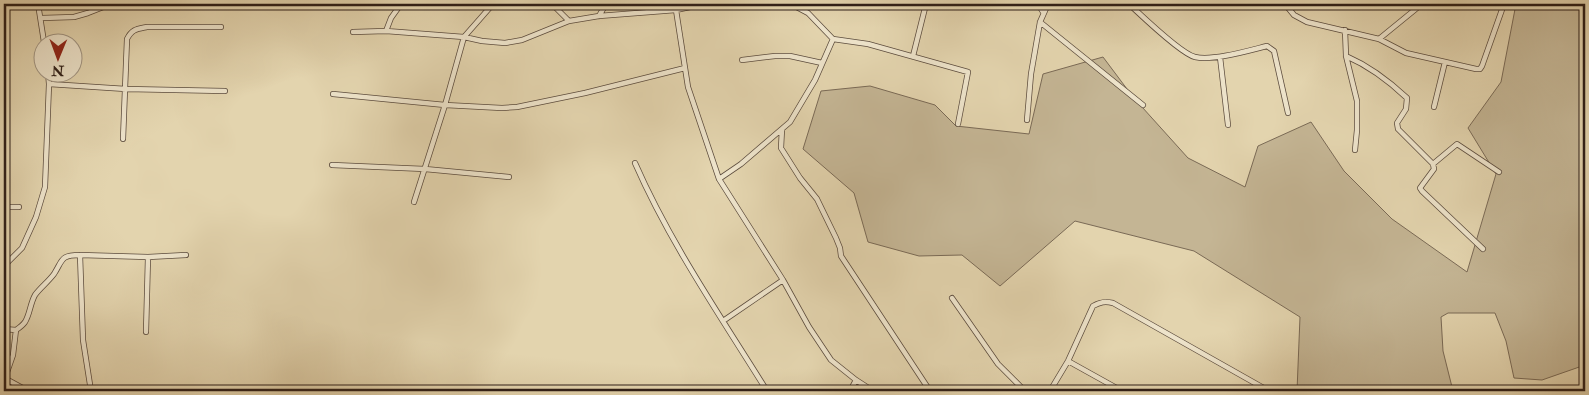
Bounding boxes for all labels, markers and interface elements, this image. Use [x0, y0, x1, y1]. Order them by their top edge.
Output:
north arrow [32, 32, 82, 82]
text: N [51, 62, 65, 79]

